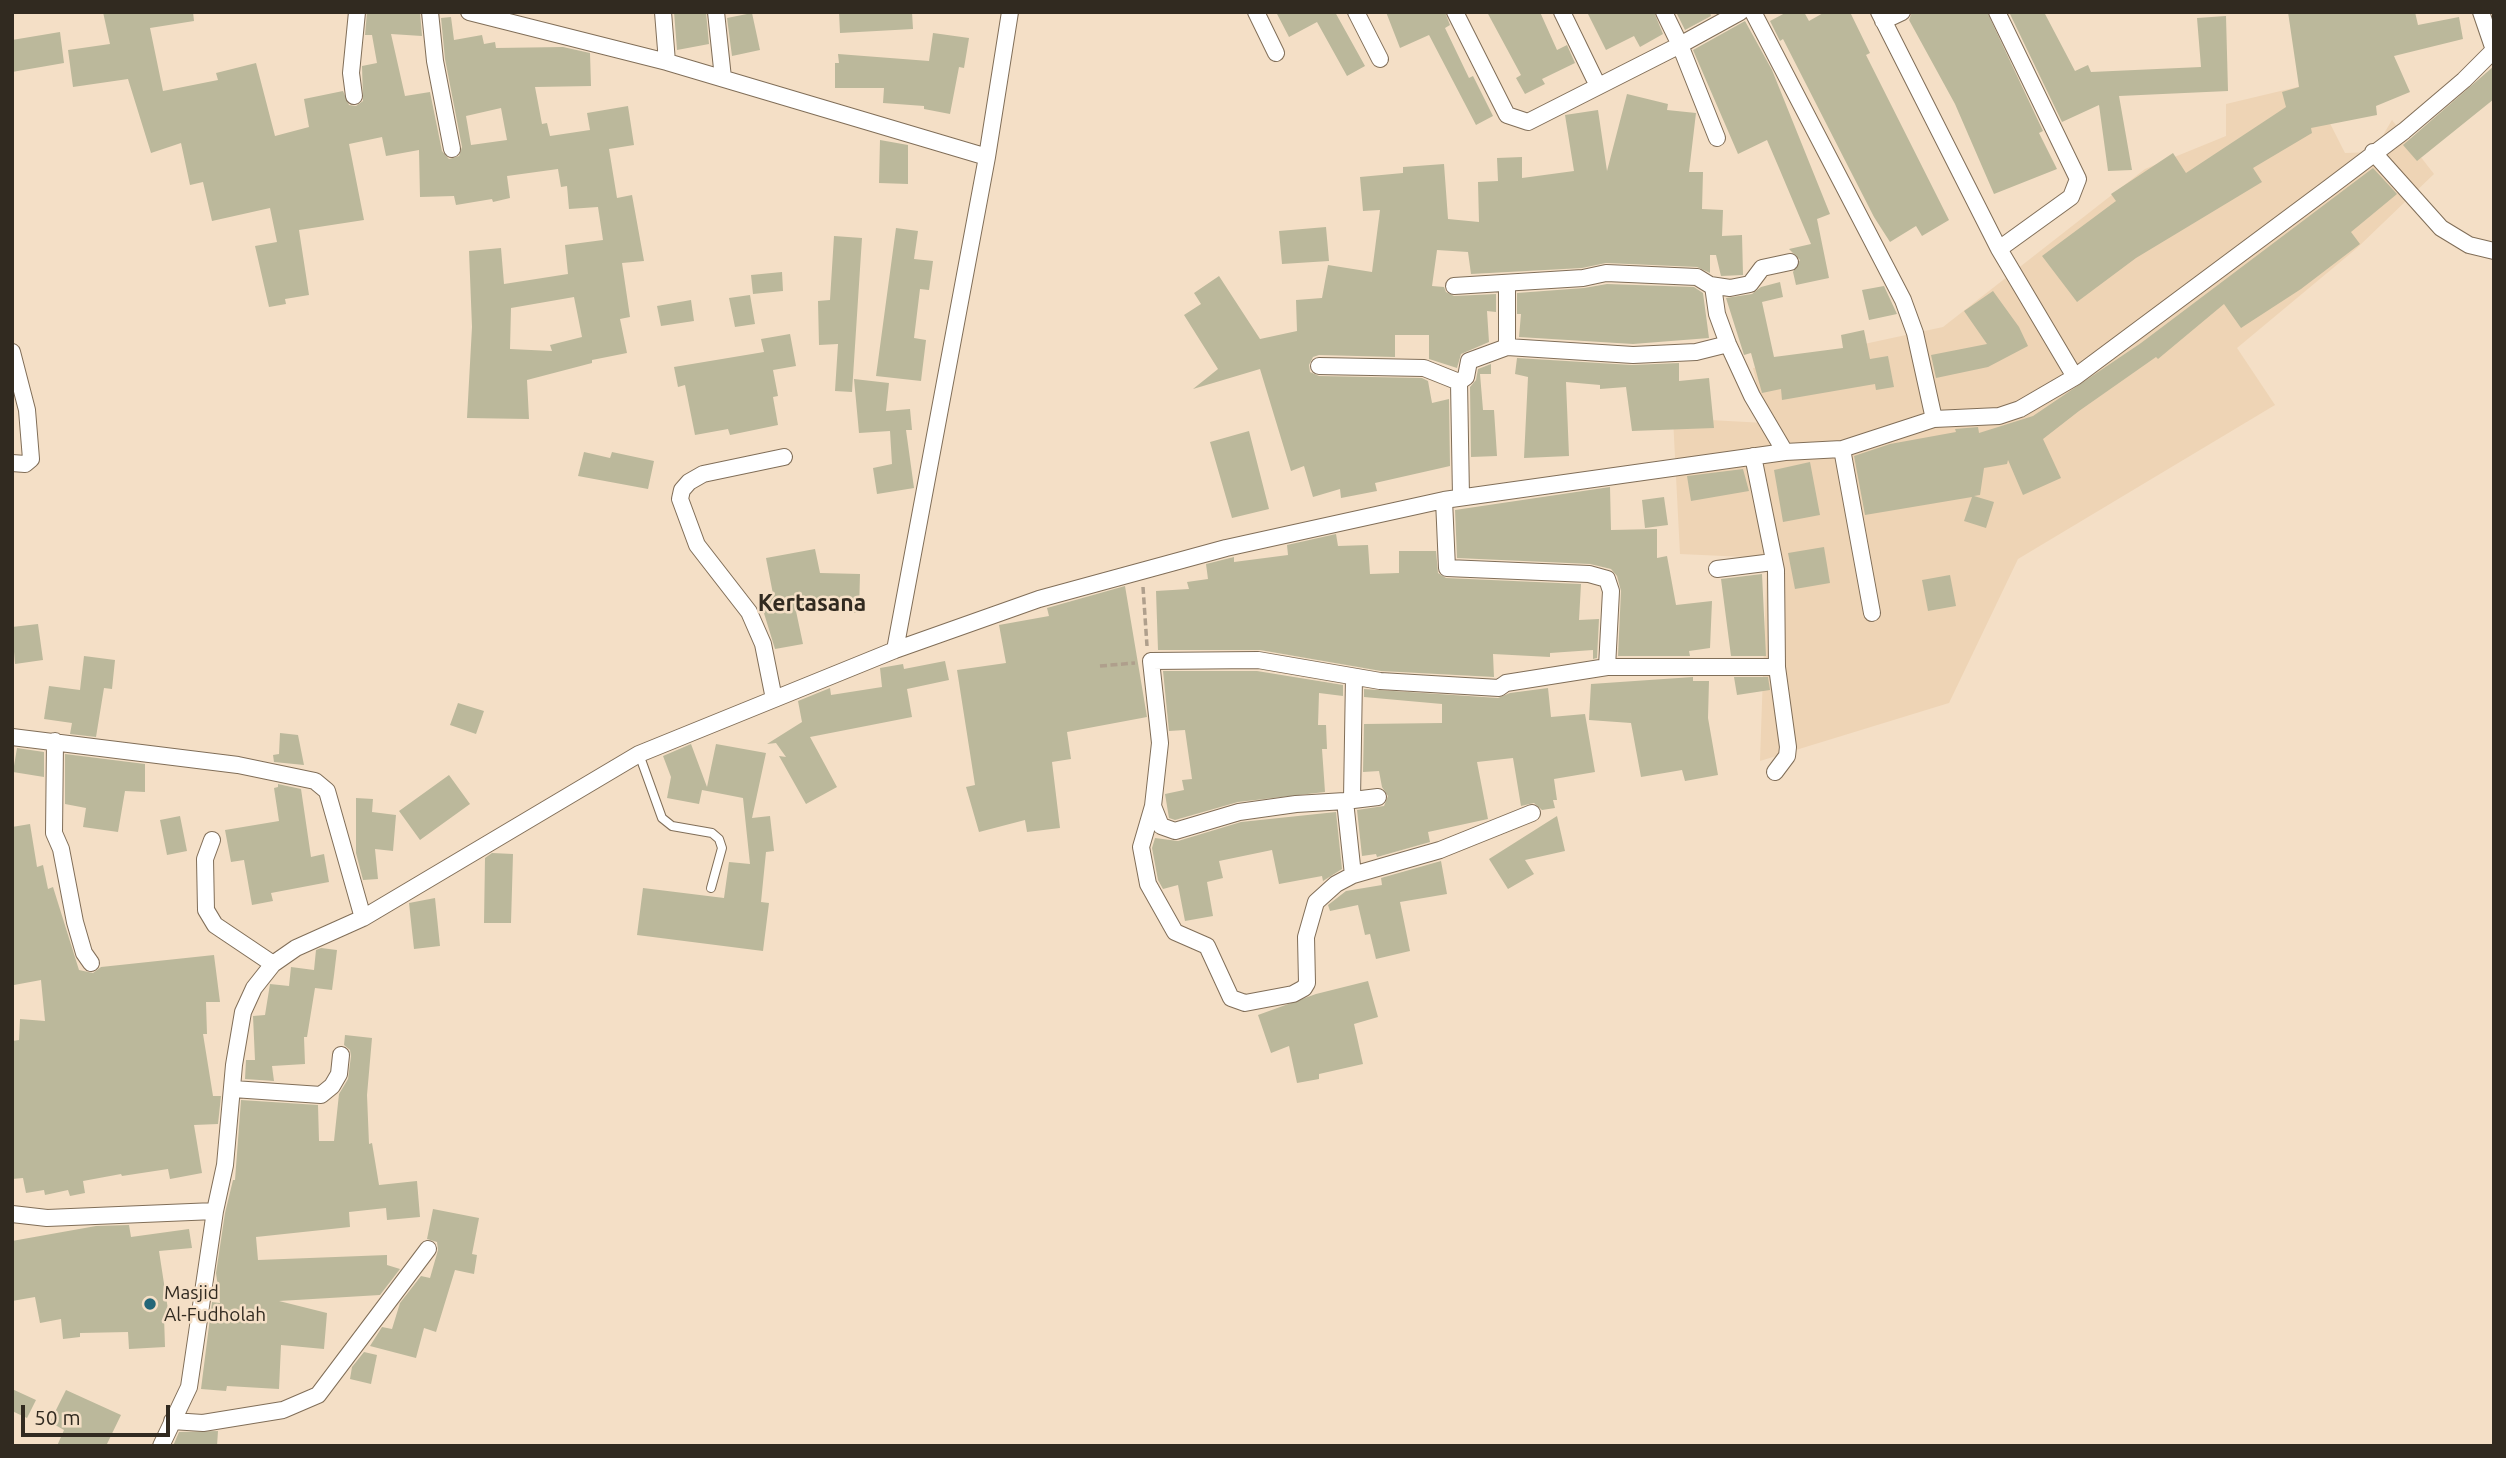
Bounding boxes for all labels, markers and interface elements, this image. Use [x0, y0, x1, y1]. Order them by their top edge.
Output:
district label: Kertasana [758, 589, 866, 617]
place label: Masjid Al-Fudholah [164, 1282, 266, 1326]
marker: Masjid Al-Fudholah [142, 1296, 158, 1312]
scale bar [24, 1392, 173, 1436]
text: 50 m [34, 1405, 81, 1429]

